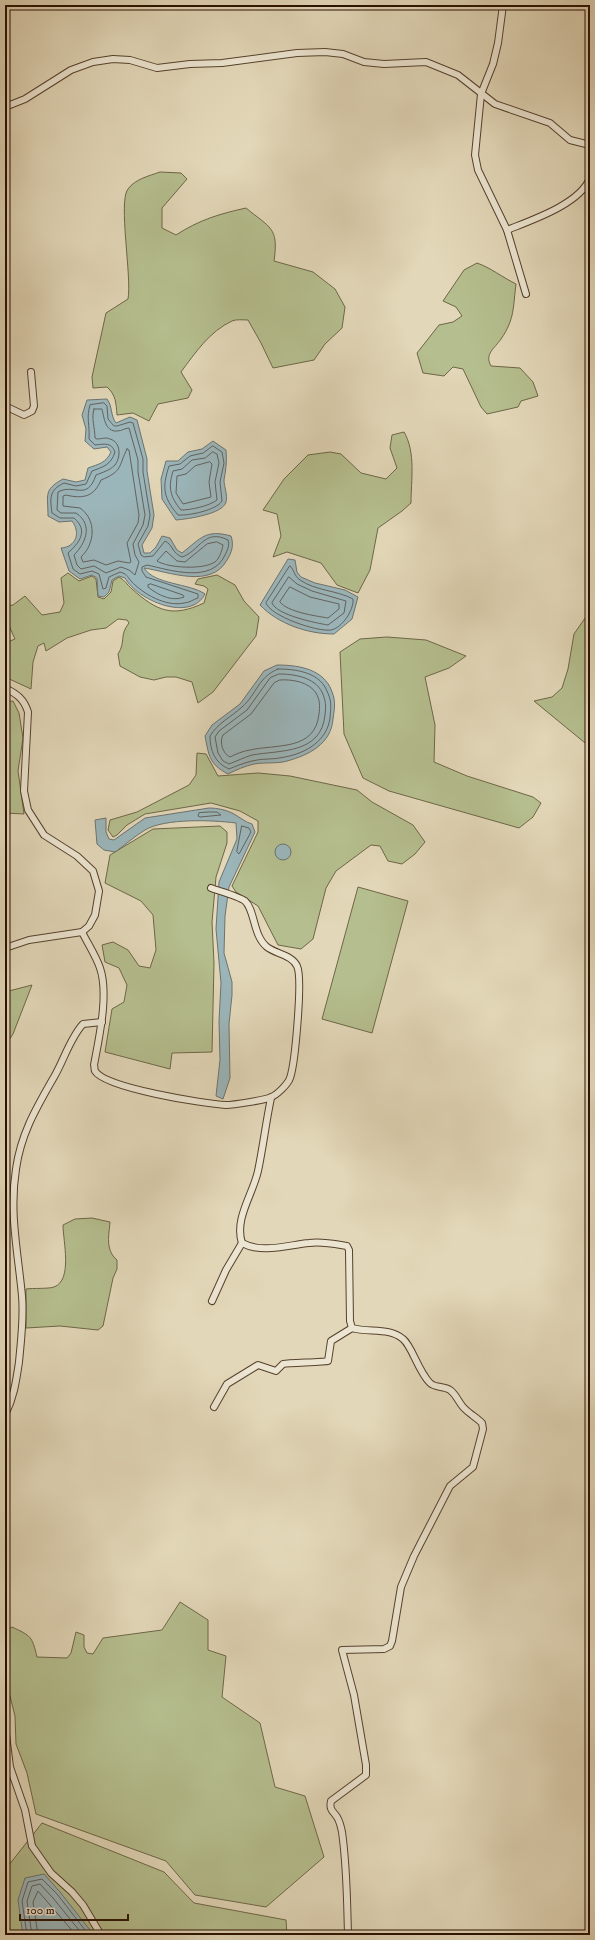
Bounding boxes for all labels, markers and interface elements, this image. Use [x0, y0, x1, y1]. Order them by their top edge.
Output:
scale bar [20, 1896, 128, 1922]
text: 100 m [26, 1903, 55, 1918]

